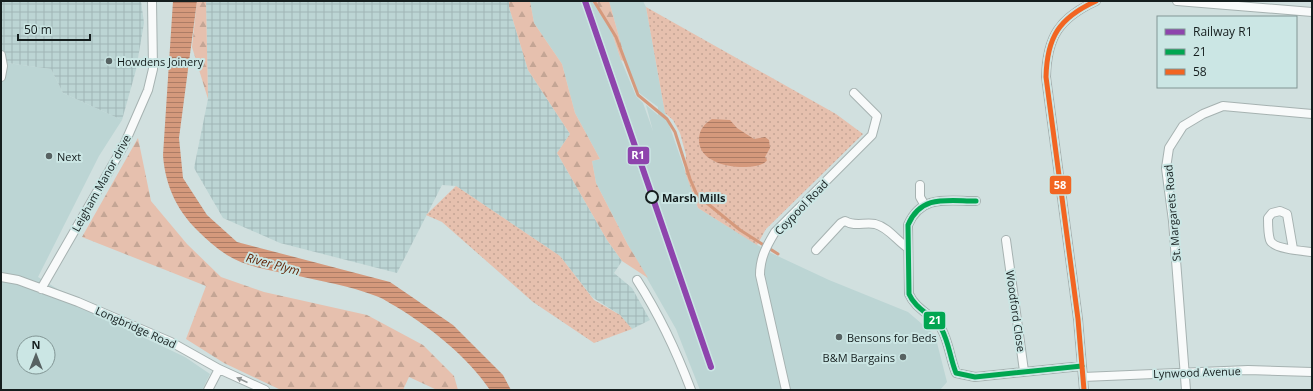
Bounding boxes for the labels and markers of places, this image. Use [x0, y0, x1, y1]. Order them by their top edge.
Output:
place label: Howdens Joinery [117, 54, 204, 69]
marker: Howdens Joinery [104, 56, 114, 66]
place label: Next [57, 149, 81, 164]
marker: Next [44, 151, 54, 161]
marker: Marsh Mills [645, 190, 659, 204]
place label: Marsh Mills [662, 190, 726, 205]
place label: Bensons for Beds [847, 330, 937, 345]
marker: Bensons for Beds [834, 332, 844, 342]
place label: B&M Bargains [823, 350, 895, 365]
marker: B&M Bargains [898, 352, 908, 362]

